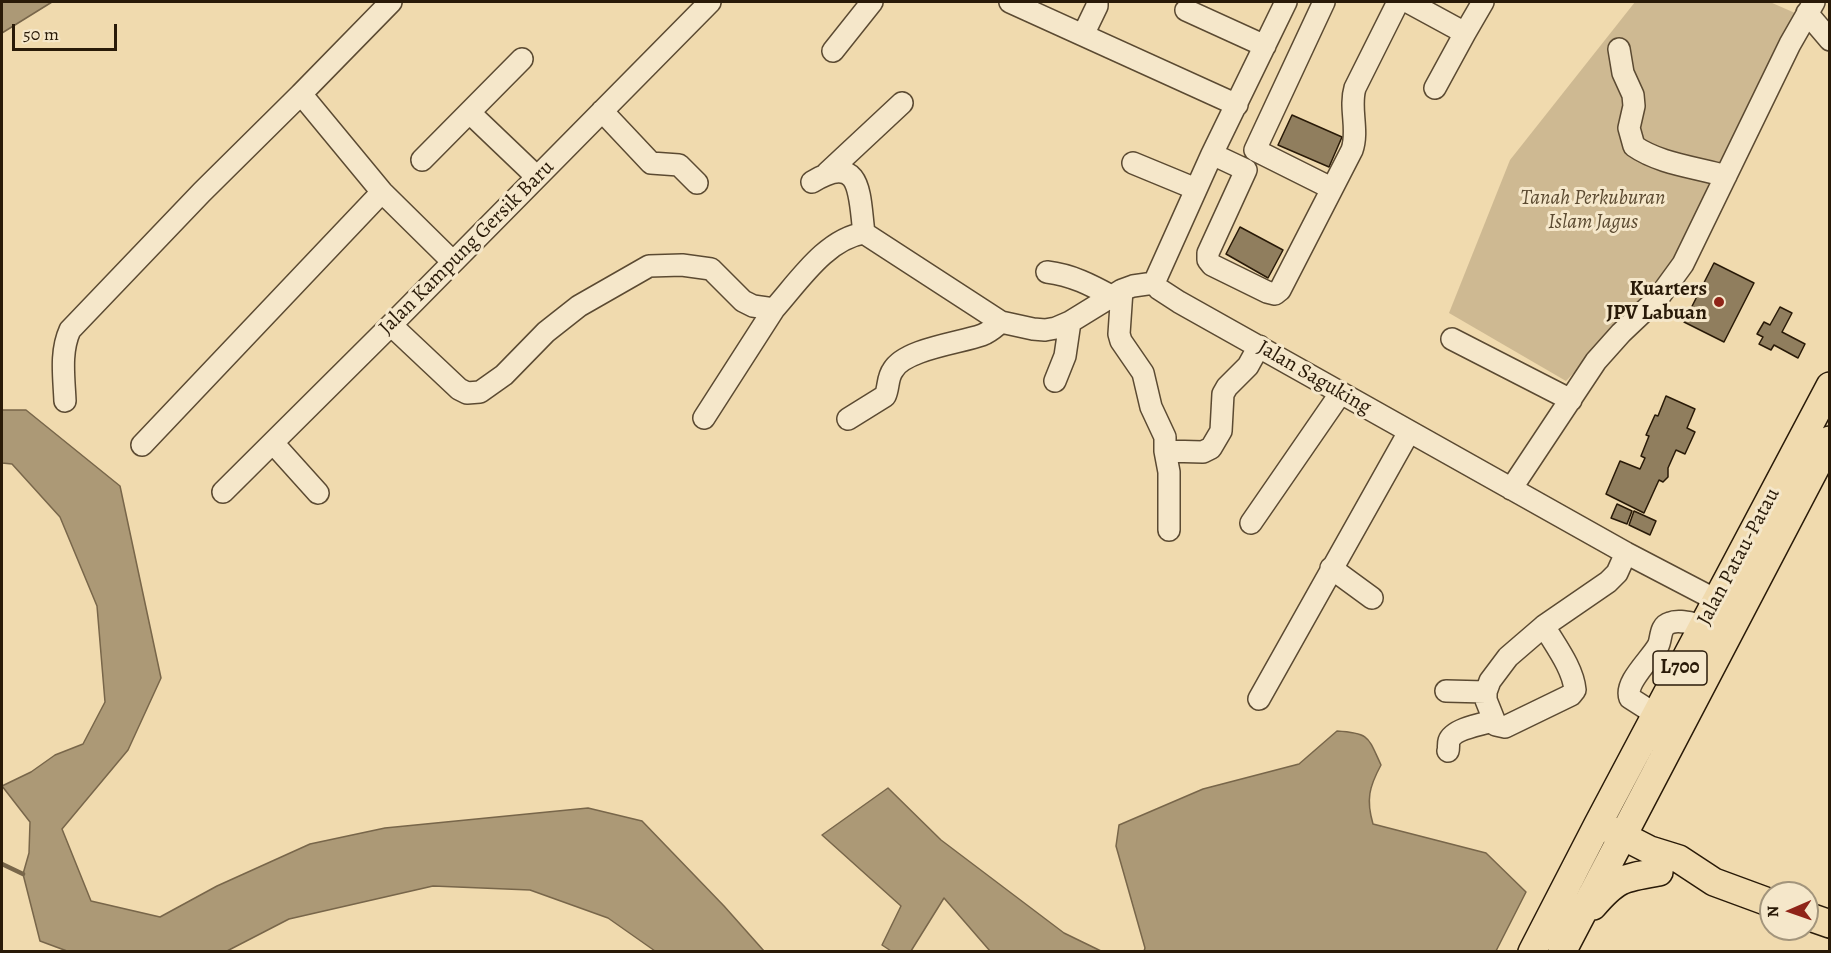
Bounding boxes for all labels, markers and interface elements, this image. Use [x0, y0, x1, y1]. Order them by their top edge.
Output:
scale bar [15, 12, 120, 50]
text: 50 m [23, 22, 59, 46]
street label: Jalan Kampung Gersik Baru [374, 155, 560, 341]
park label: Tanah Perkuburan Islam Jagus [1521, 186, 1665, 236]
place label: Kuarters JPV Labuan [1606, 277, 1707, 327]
marker: Kuarters JPV Labuan [1712, 295, 1726, 309]
street label: Jalan Saguking [1253, 335, 1375, 421]
street label: Jalan Patau-Patau [1692, 484, 1786, 630]
road number: L700 [1653, 651, 1707, 685]
north arrow [1759, 881, 1819, 941]
text: N [1762, 905, 1784, 918]

